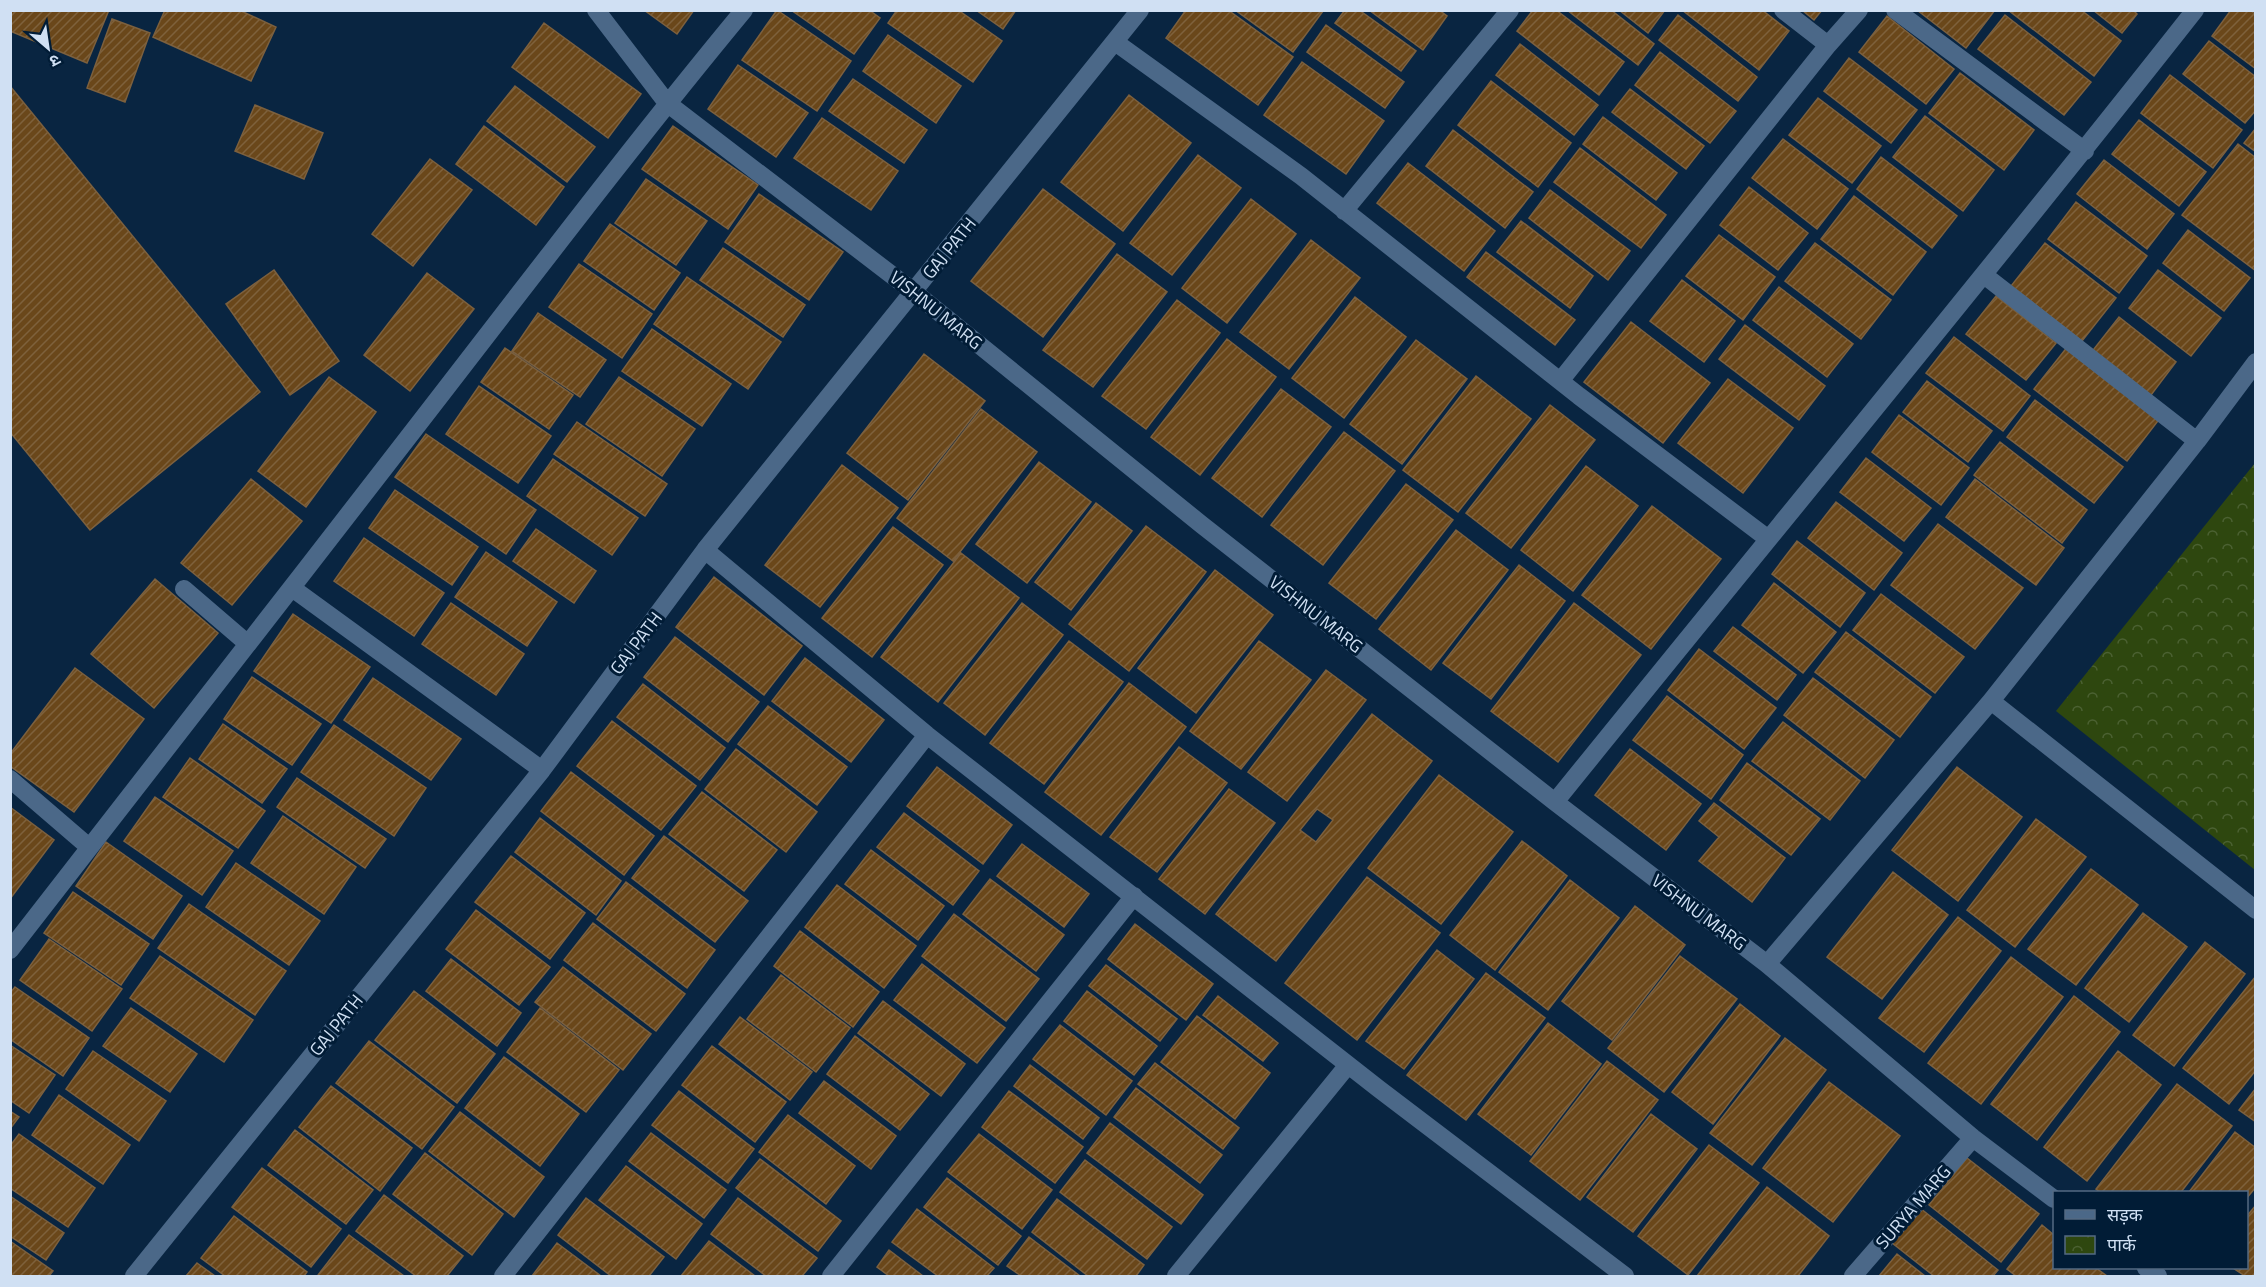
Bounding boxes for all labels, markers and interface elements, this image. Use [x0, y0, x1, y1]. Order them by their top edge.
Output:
north arrow [18, 18, 78, 78]
text: उ [45, 48, 65, 74]
street label: GAJ PATH [916, 211, 982, 285]
street label: VISHNU MARG [884, 264, 988, 356]
street label: VISHNU MARG [1263, 569, 1369, 659]
street label: GAJ PATH [603, 606, 669, 680]
street label: VISHNU MARG [1646, 867, 1752, 957]
street label: GAJ PATH [303, 988, 369, 1062]
street label: SURYA MARG [1869, 1159, 1957, 1255]
legend [2053, 1191, 2248, 1269]
text: सड़क [2107, 1201, 2144, 1228]
text: पार्क [2107, 1231, 2137, 1258]

